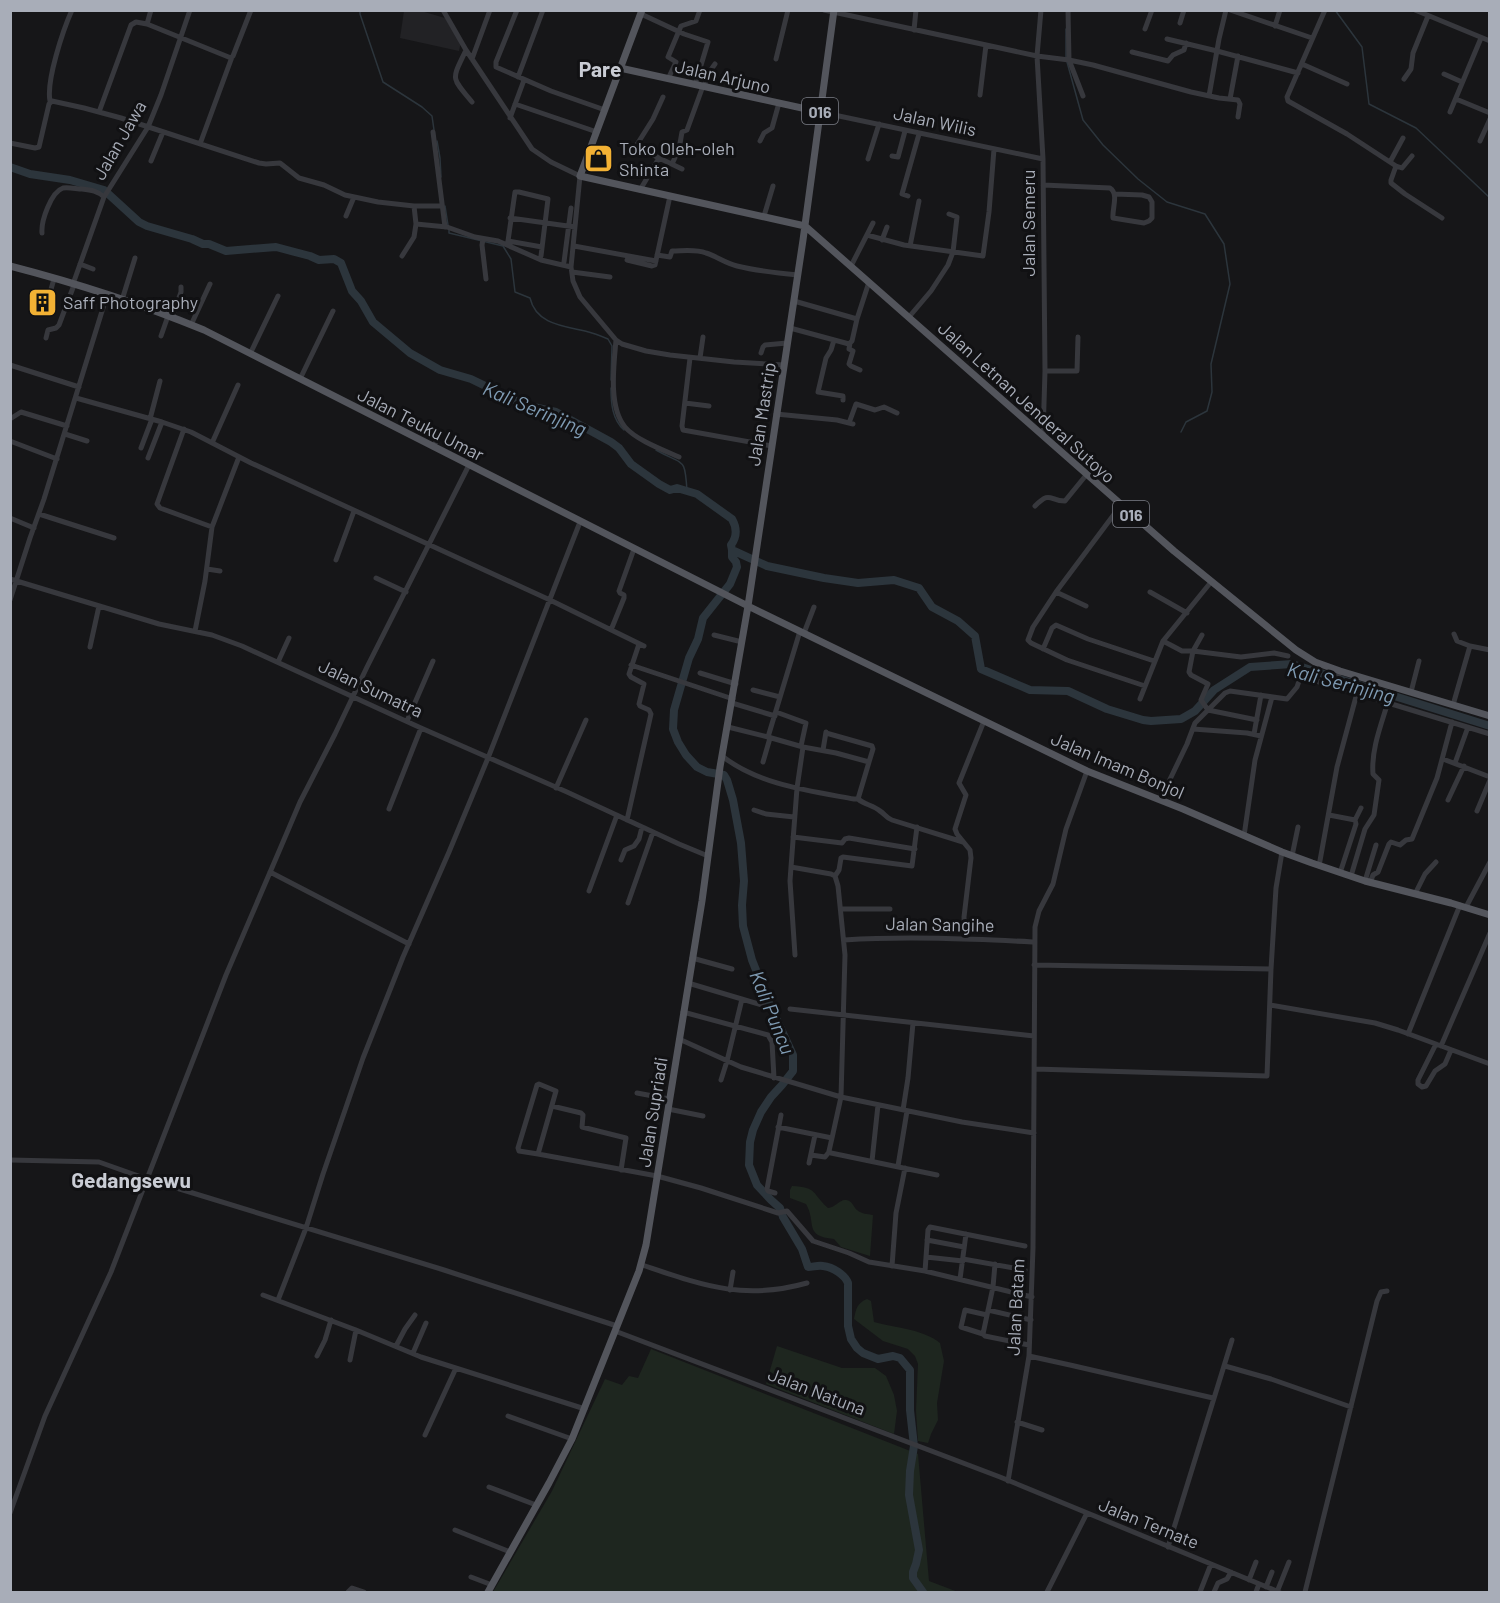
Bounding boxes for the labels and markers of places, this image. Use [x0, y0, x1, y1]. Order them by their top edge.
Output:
place label: Toko Oleh-oleh Shinta [619, 137, 735, 180]
shop icon: Toko Oleh-oleh Shinta [582, 142, 614, 174]
building icon: Saff Photography [26, 286, 58, 318]
place label: Saff Photography [63, 291, 198, 313]

